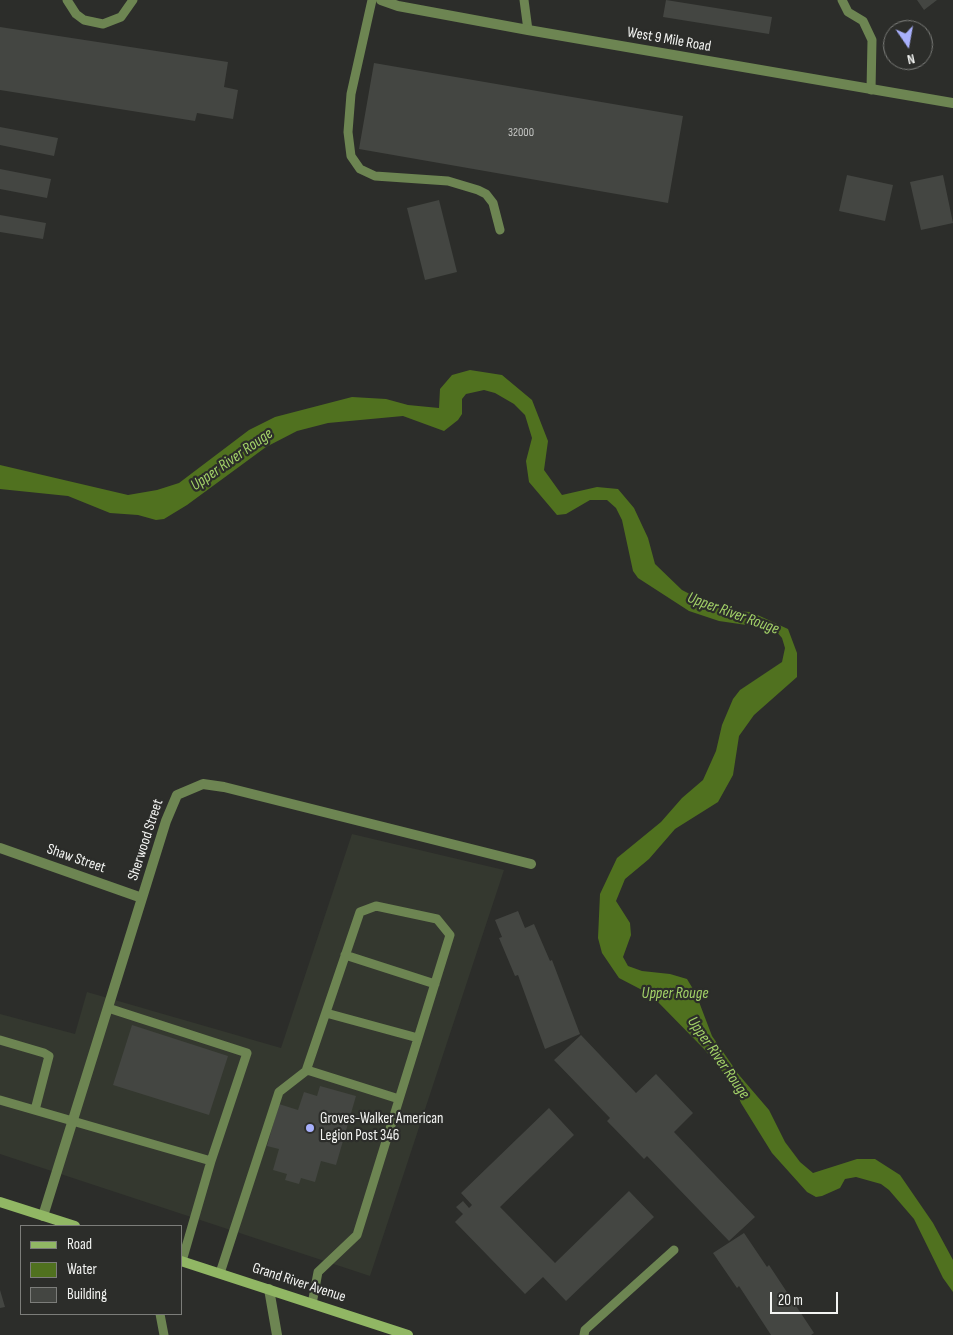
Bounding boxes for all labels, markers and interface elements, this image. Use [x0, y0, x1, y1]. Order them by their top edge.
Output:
north arrow [883, 20, 933, 70]
street label: West 9 Mile Road [626, 24, 712, 56]
text: N [906, 50, 916, 68]
house number: 32000 [508, 126, 534, 140]
water label: Upper River Rouge [187, 425, 277, 495]
water label: Upper River Rouge [685, 589, 781, 639]
street label: Sherwood Street [124, 797, 168, 883]
street label: Shaw Street [44, 841, 108, 877]
water label: Upper Rouge [642, 984, 708, 1004]
water label: Upper River Rouge [683, 1013, 753, 1103]
place label: Groves-Walker American Legion Post 346 [320, 1110, 443, 1145]
marker: Groves-Walker American Legion Post 346 [304, 1122, 316, 1134]
legend [20, 1225, 182, 1315]
text: Road [67, 1235, 92, 1254]
street label: Grand River Avenue [250, 1259, 348, 1307]
text: Water [67, 1260, 97, 1279]
scale bar [773, 1282, 840, 1314]
text: Building [67, 1285, 107, 1304]
text: 20 m [778, 1291, 803, 1310]

